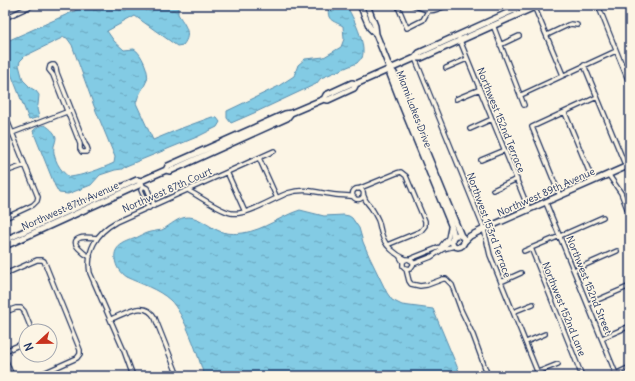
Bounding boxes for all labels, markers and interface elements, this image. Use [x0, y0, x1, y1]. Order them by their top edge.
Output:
street label: Northwest 152nd Terrace [474, 65, 528, 175]
street label: Miami Lakes Drive [393, 69, 435, 149]
street label: Northwest 87th Court [120, 164, 214, 216]
street label: Northwest 89th Avenue [495, 165, 597, 219]
street label: Northwest 153rd Terrace [464, 171, 514, 279]
street label: Northwest 87th Avenue [19, 179, 121, 233]
street label: Northwest 152nd Street [563, 234, 615, 337]
street label: Northwest 152nd Lane [539, 260, 589, 358]
north arrow [18, 323, 58, 363]
text: N [21, 341, 37, 353]

